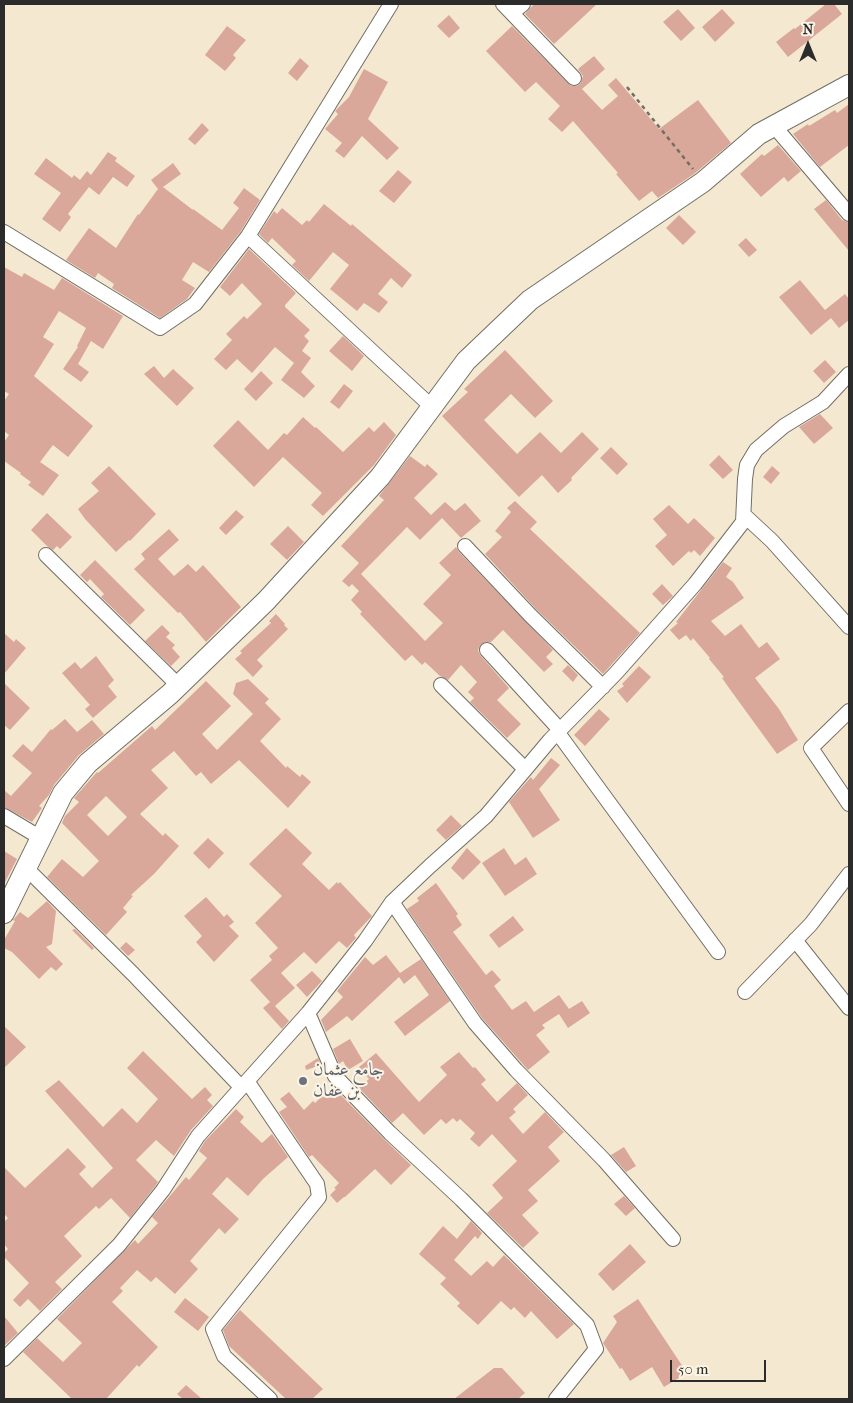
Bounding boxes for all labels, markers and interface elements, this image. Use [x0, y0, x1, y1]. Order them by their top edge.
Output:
north arrow [783, 20, 833, 70]
text: N [803, 21, 813, 38]
place label: جامع عثمان بن عفان [313, 1060, 383, 1102]
marker: جامع عثمان بن عفان [297, 1075, 309, 1087]
scale bar [673, 1350, 769, 1382]
text: 50 m [678, 1360, 708, 1378]

